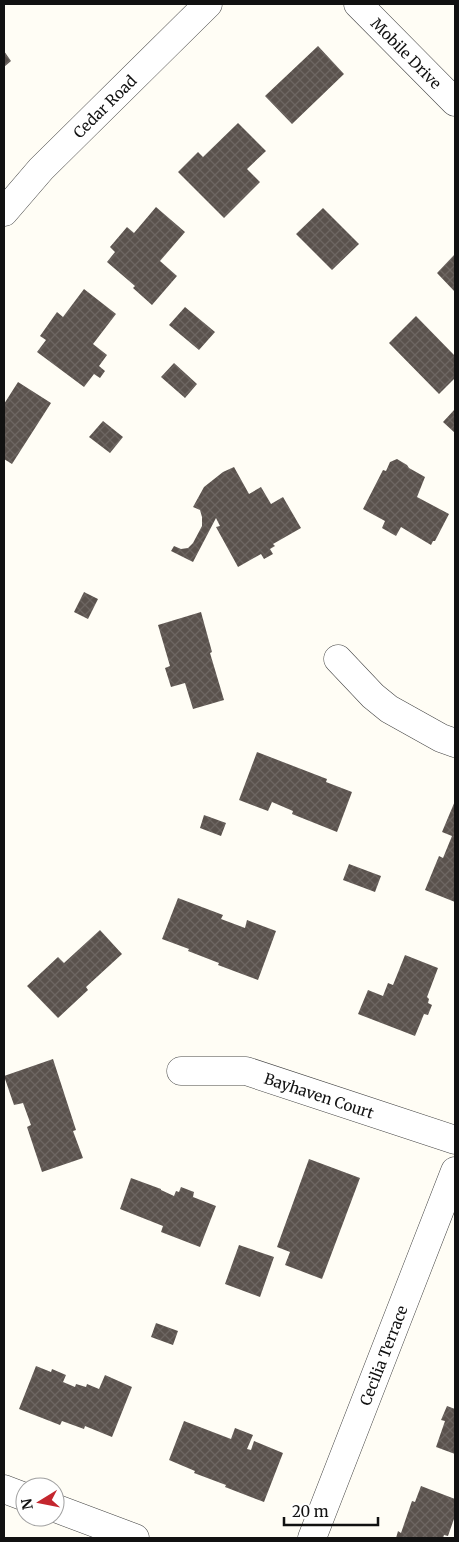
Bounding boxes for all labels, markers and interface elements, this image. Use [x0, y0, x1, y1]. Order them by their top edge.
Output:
street label: Mobile Drive [367, 14, 446, 93]
street label: Cedar Road [69, 71, 140, 142]
street label: Bayhaven Court [262, 1068, 377, 1122]
street label: Cecilia Terrace [355, 1302, 411, 1408]
north arrow [15, 1477, 65, 1527]
scale bar [284, 1494, 378, 1526]
text: N [17, 1497, 37, 1511]
text: 20 m [292, 1502, 329, 1521]

